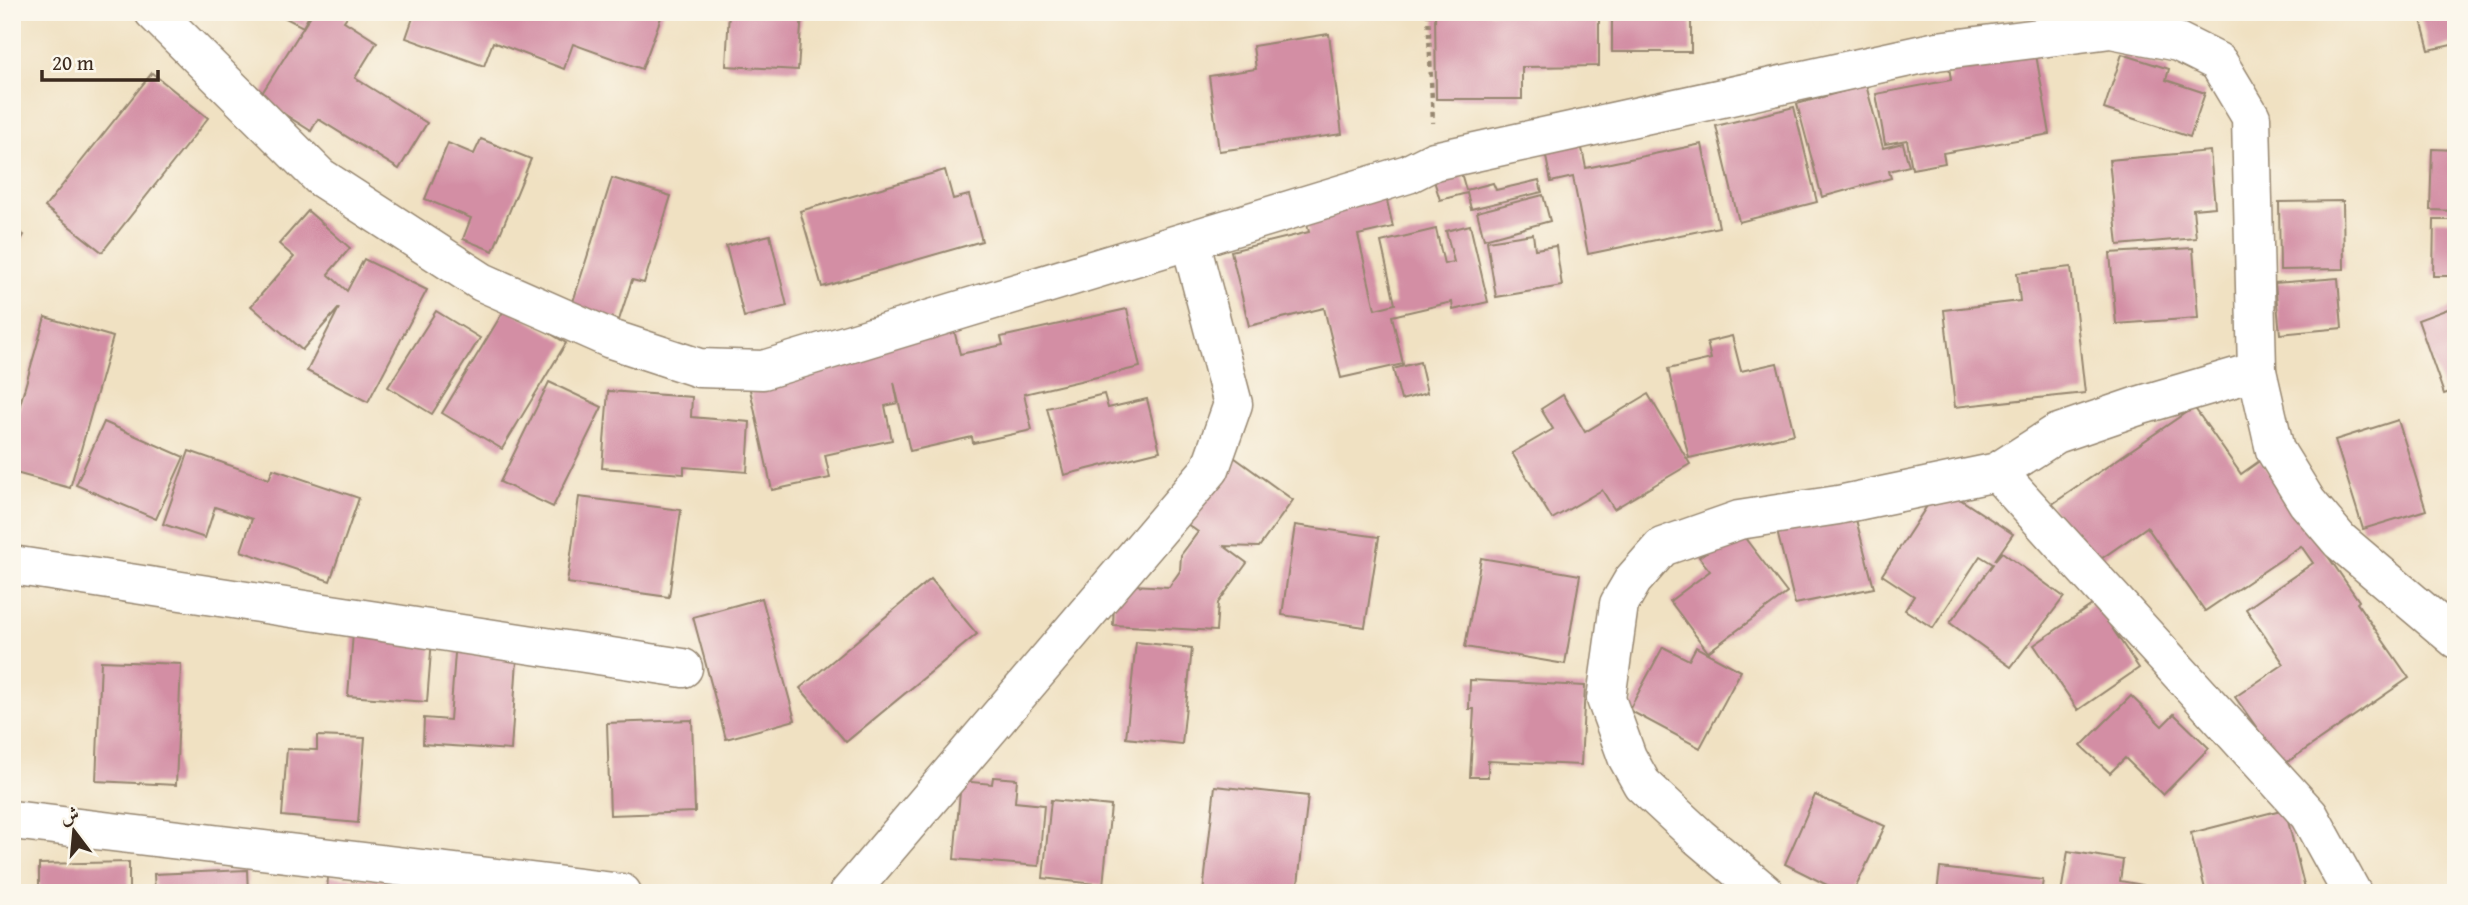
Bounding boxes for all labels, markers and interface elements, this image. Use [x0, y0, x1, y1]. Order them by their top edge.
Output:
scale bar [42, 38, 158, 82]
text: 20 m [52, 47, 94, 78]
north arrow [38, 796, 108, 866]
text: ش [56, 799, 82, 831]

